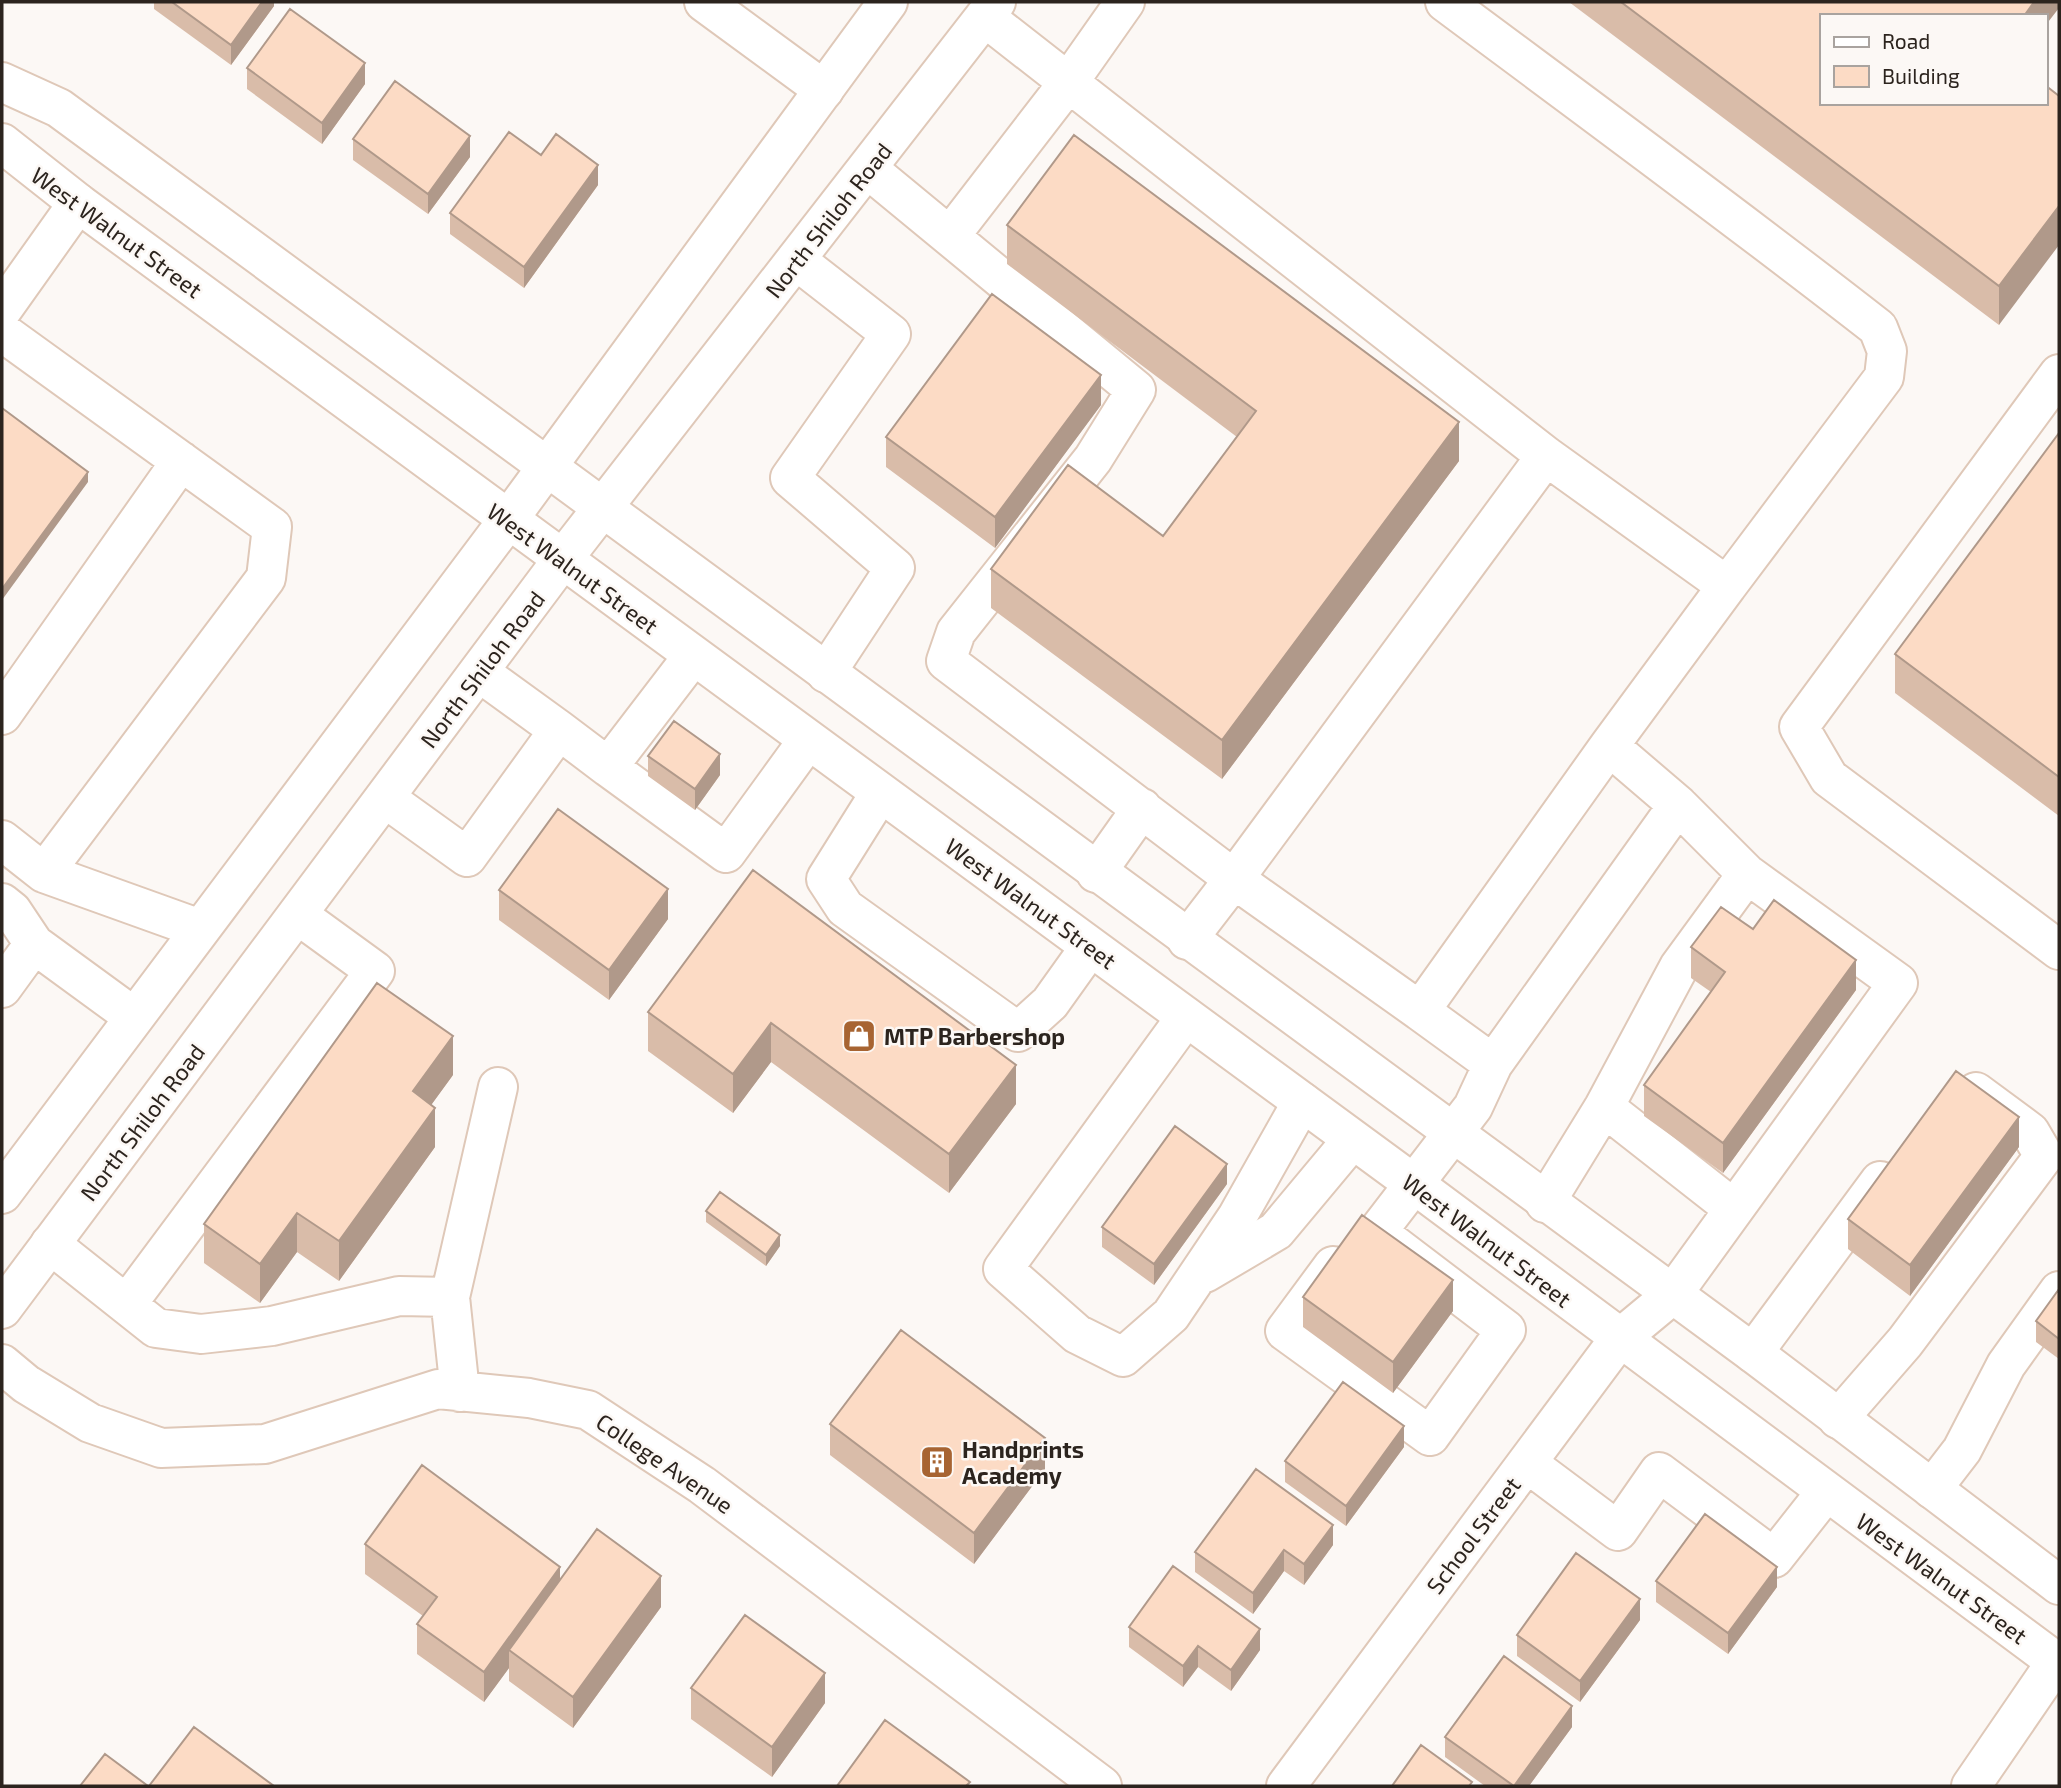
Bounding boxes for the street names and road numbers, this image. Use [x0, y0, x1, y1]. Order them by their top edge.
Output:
street label: North Shiloh Road [759, 137, 897, 303]
street label: West Walnut Street [26, 161, 208, 304]
street label: West Walnut Street [482, 497, 664, 640]
street label: North Shiloh Road [414, 585, 550, 753]
street label: West Walnut Street [940, 832, 1122, 975]
street label: North Shiloh Road [74, 1038, 210, 1206]
street label: West Walnut Street [1397, 1167, 1577, 1313]
street label: College Avenue [591, 1407, 739, 1519]
street label: School Street [1420, 1471, 1526, 1599]
street label: West Walnut Street [1851, 1507, 2033, 1650]

